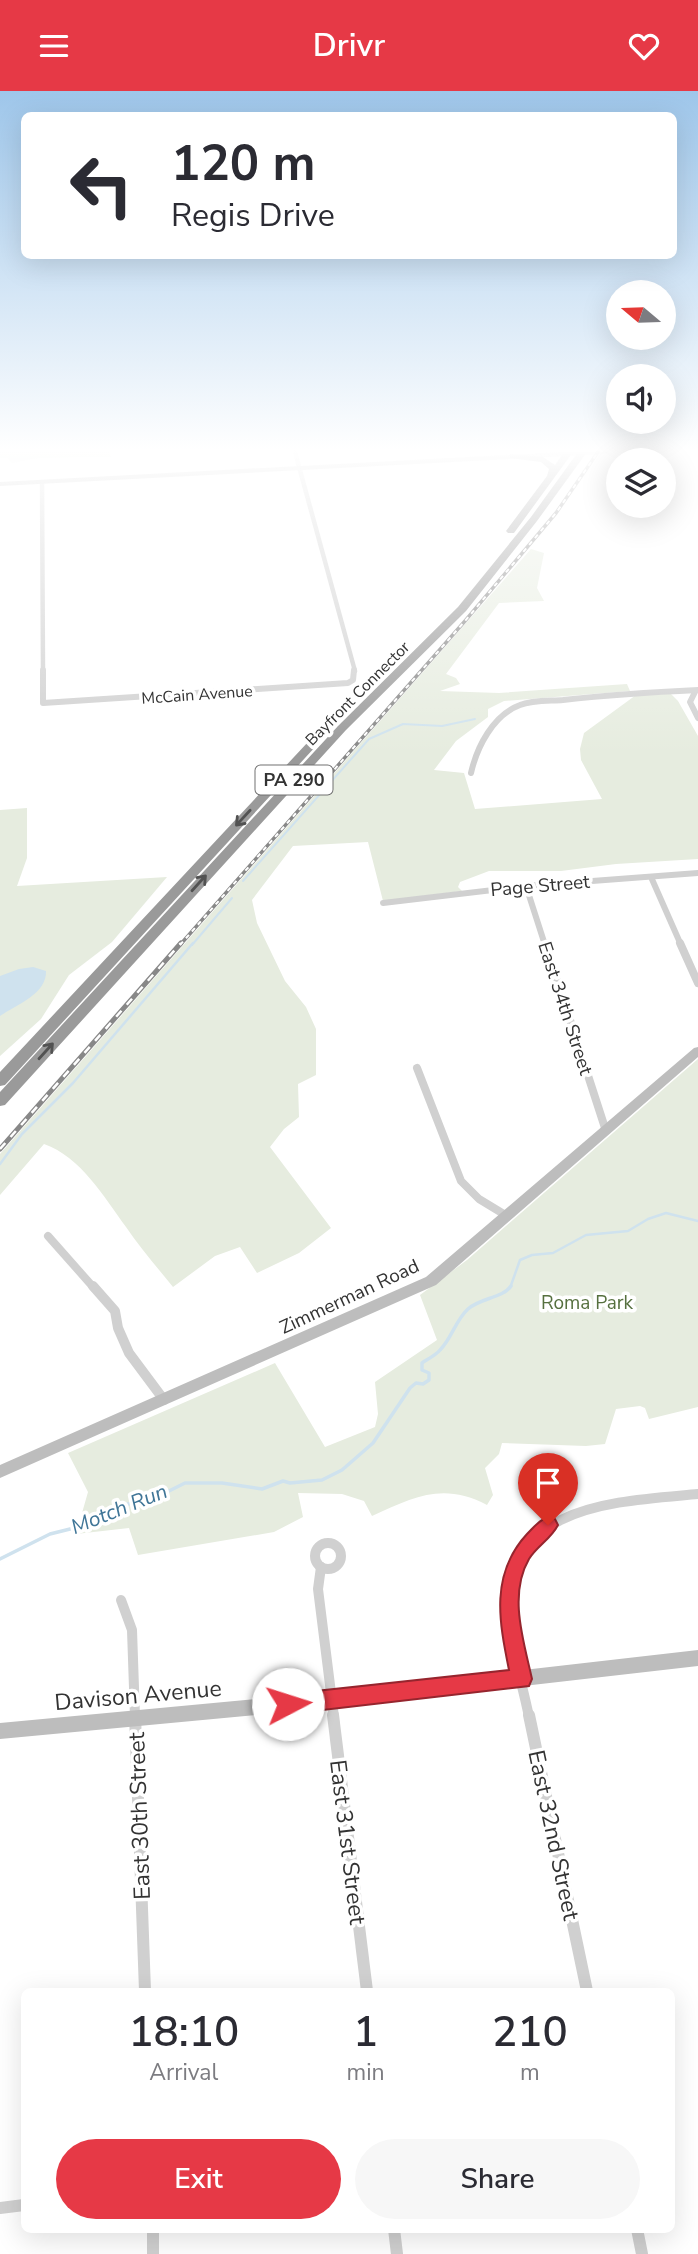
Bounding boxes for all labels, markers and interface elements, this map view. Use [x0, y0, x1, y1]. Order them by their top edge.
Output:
text: Drivr [313, 24, 385, 67]
icon: menu [35, 27, 73, 65]
icon: heart [625, 27, 663, 65]
text: 120 m [171, 130, 315, 197]
icon: left [56, 140, 147, 231]
text: Regis Drive [171, 194, 335, 237]
north arrow [606, 280, 676, 350]
map controls [606, 280, 676, 518]
button: sound [606, 364, 676, 434]
button: layers [606, 448, 676, 518]
street label: Bayfront Connector [301, 636, 415, 751]
street label: McCain Avenue [141, 680, 253, 710]
road number: PA 290 [256, 765, 332, 795]
one-way arrow [235, 809, 251, 827]
street label: Page Street [489, 869, 591, 903]
one-way arrow [191, 875, 208, 892]
street label: East 34th Street [531, 938, 599, 1079]
one-way arrow [38, 1042, 54, 1060]
street label: Zimmerman Road [275, 1253, 423, 1341]
park label: Roma Park [541, 1290, 634, 1316]
pin [518, 1453, 578, 1525]
icon: arrive [529, 1464, 567, 1502]
water label: Motch Run [67, 1477, 171, 1541]
position arrow [251, 1667, 325, 1741]
street label: Davison Avenue [53, 1673, 223, 1718]
street label: East 30th Street [121, 1731, 158, 1900]
street label: East 32nd Street [520, 1747, 587, 1924]
street label: East 31st Street [322, 1758, 373, 1927]
text: 18:10 [128, 2004, 239, 2061]
text: 1 [353, 2004, 378, 2061]
text: 210 [492, 2004, 568, 2061]
text: Arrival [149, 2057, 218, 2088]
text: min [347, 2057, 385, 2088]
text: m [520, 2057, 540, 2088]
button: Exit [56, 2139, 341, 2219]
button: Share [355, 2139, 640, 2219]

